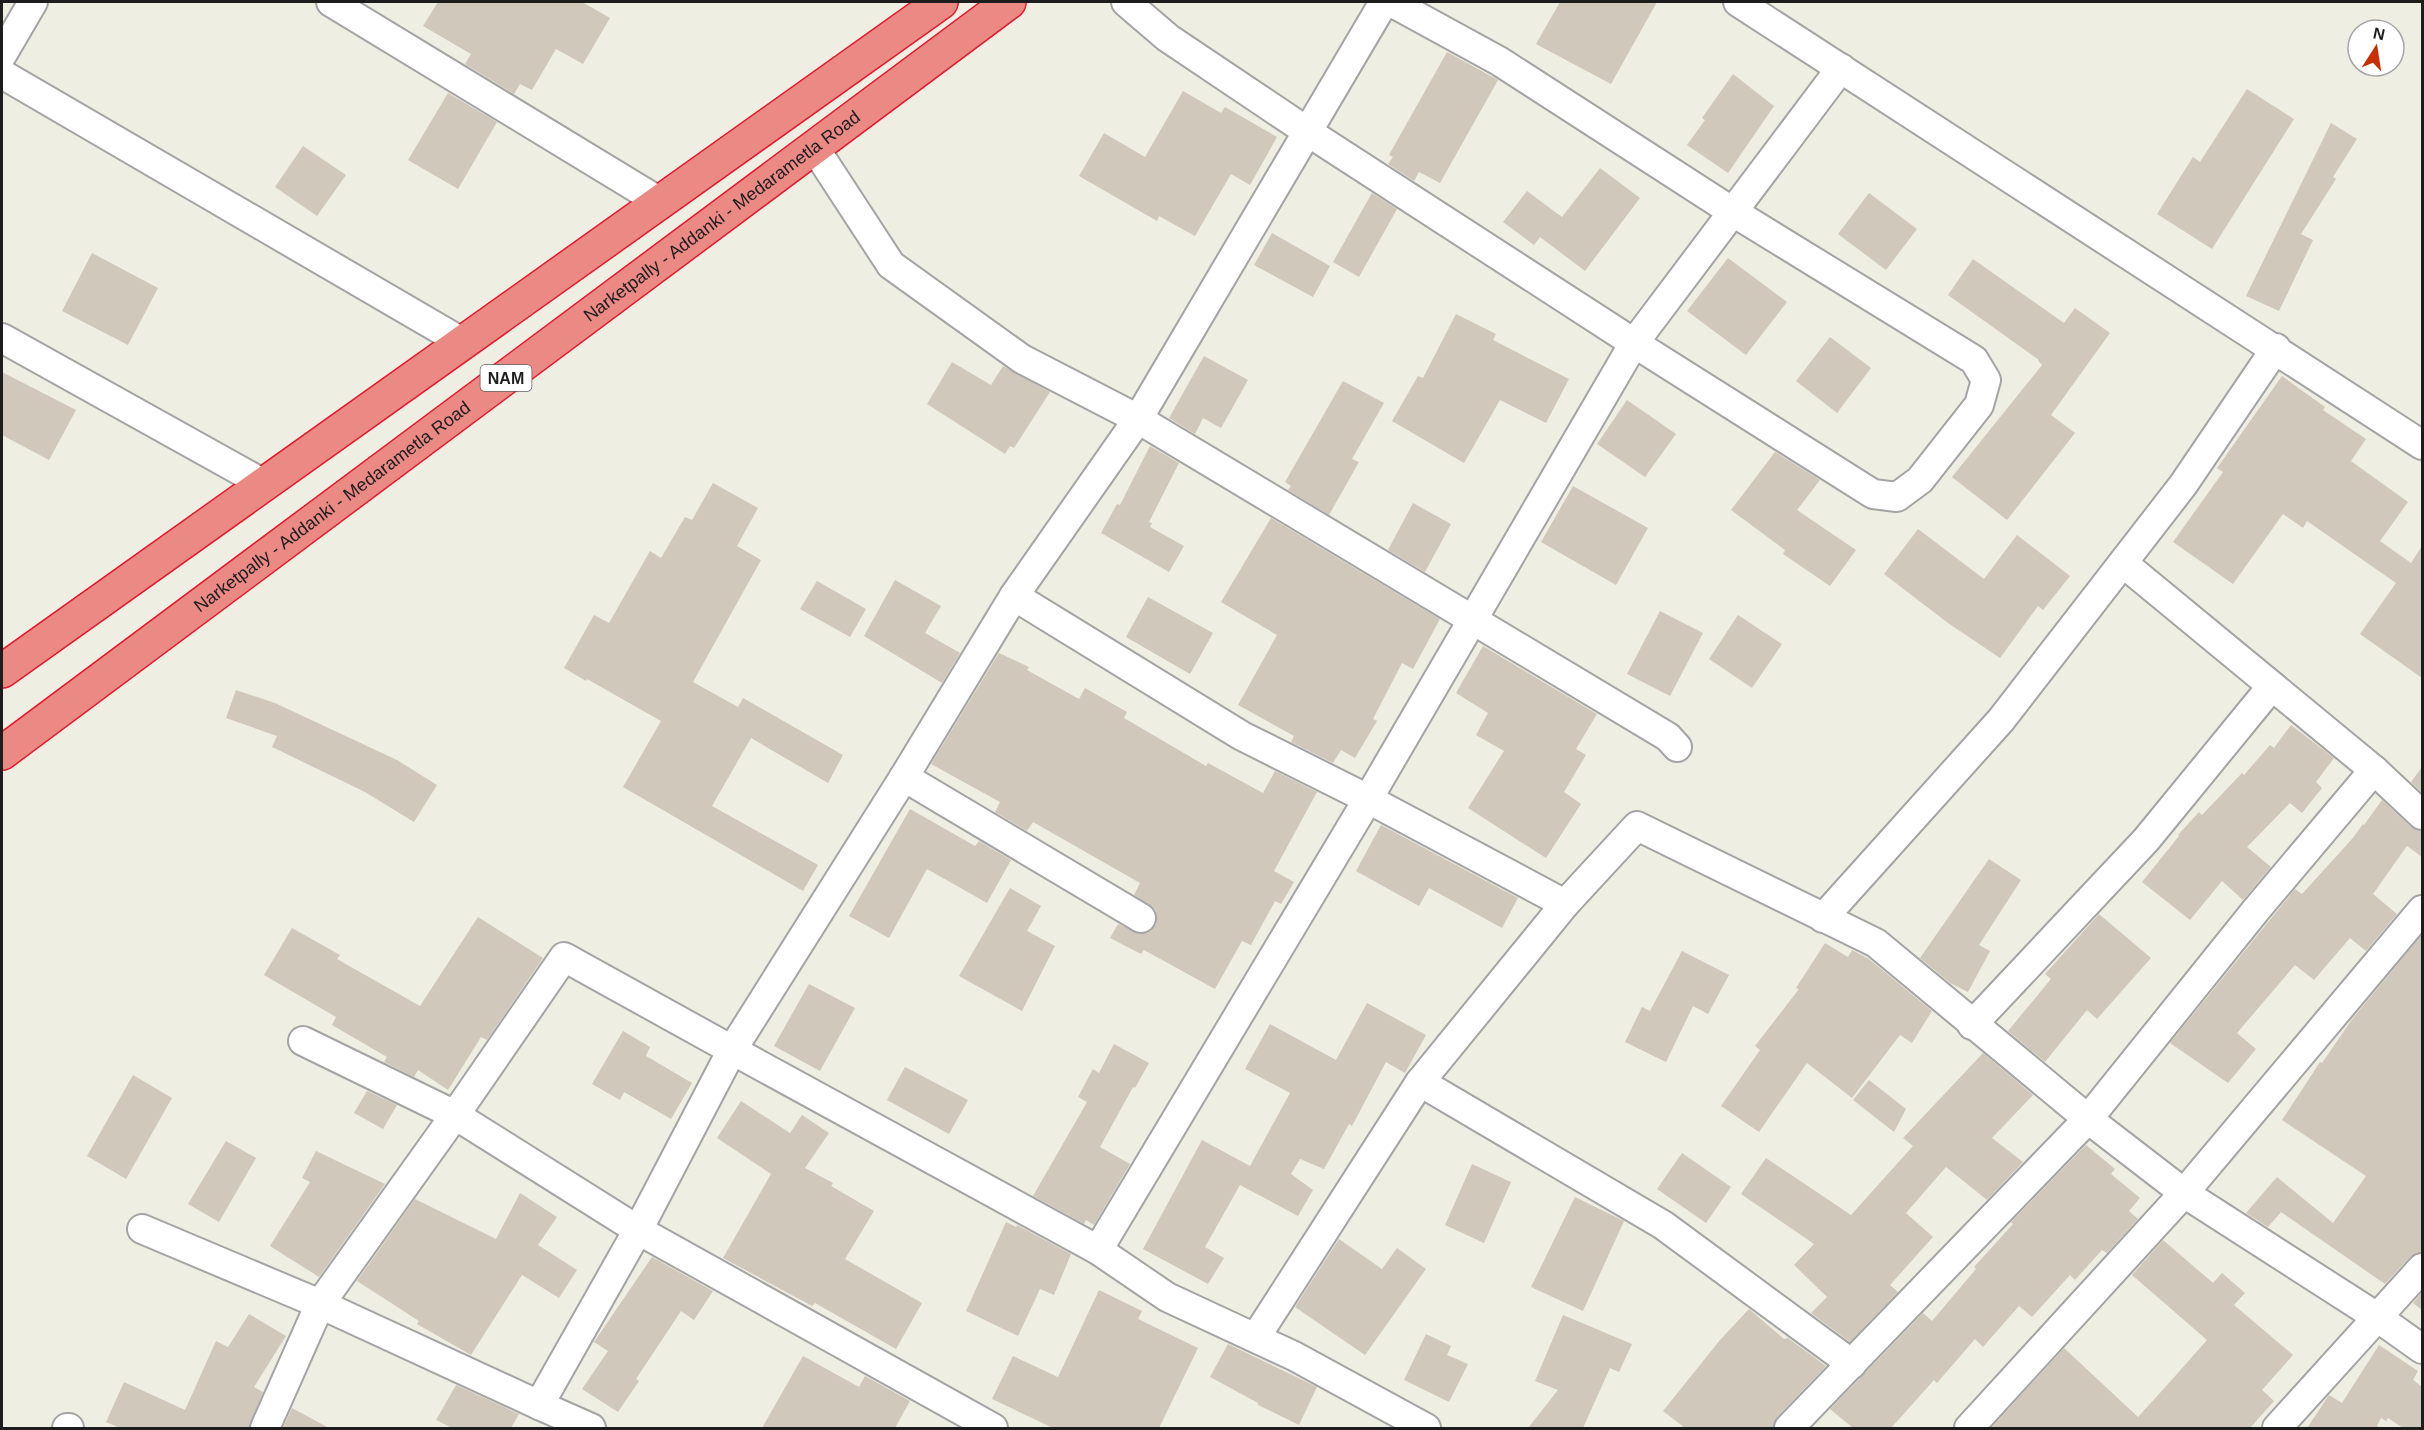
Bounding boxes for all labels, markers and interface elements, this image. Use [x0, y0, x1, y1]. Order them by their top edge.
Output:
north arrow [2346, 18, 2406, 78]
text: N [2372, 24, 2386, 43]
street label: Narketpally - Addanki - Medarametla Road [580, 107, 864, 326]
road number: NAM [480, 365, 532, 391]
street label: Narketpally - Addanki - Medarametla Road [190, 397, 474, 616]

